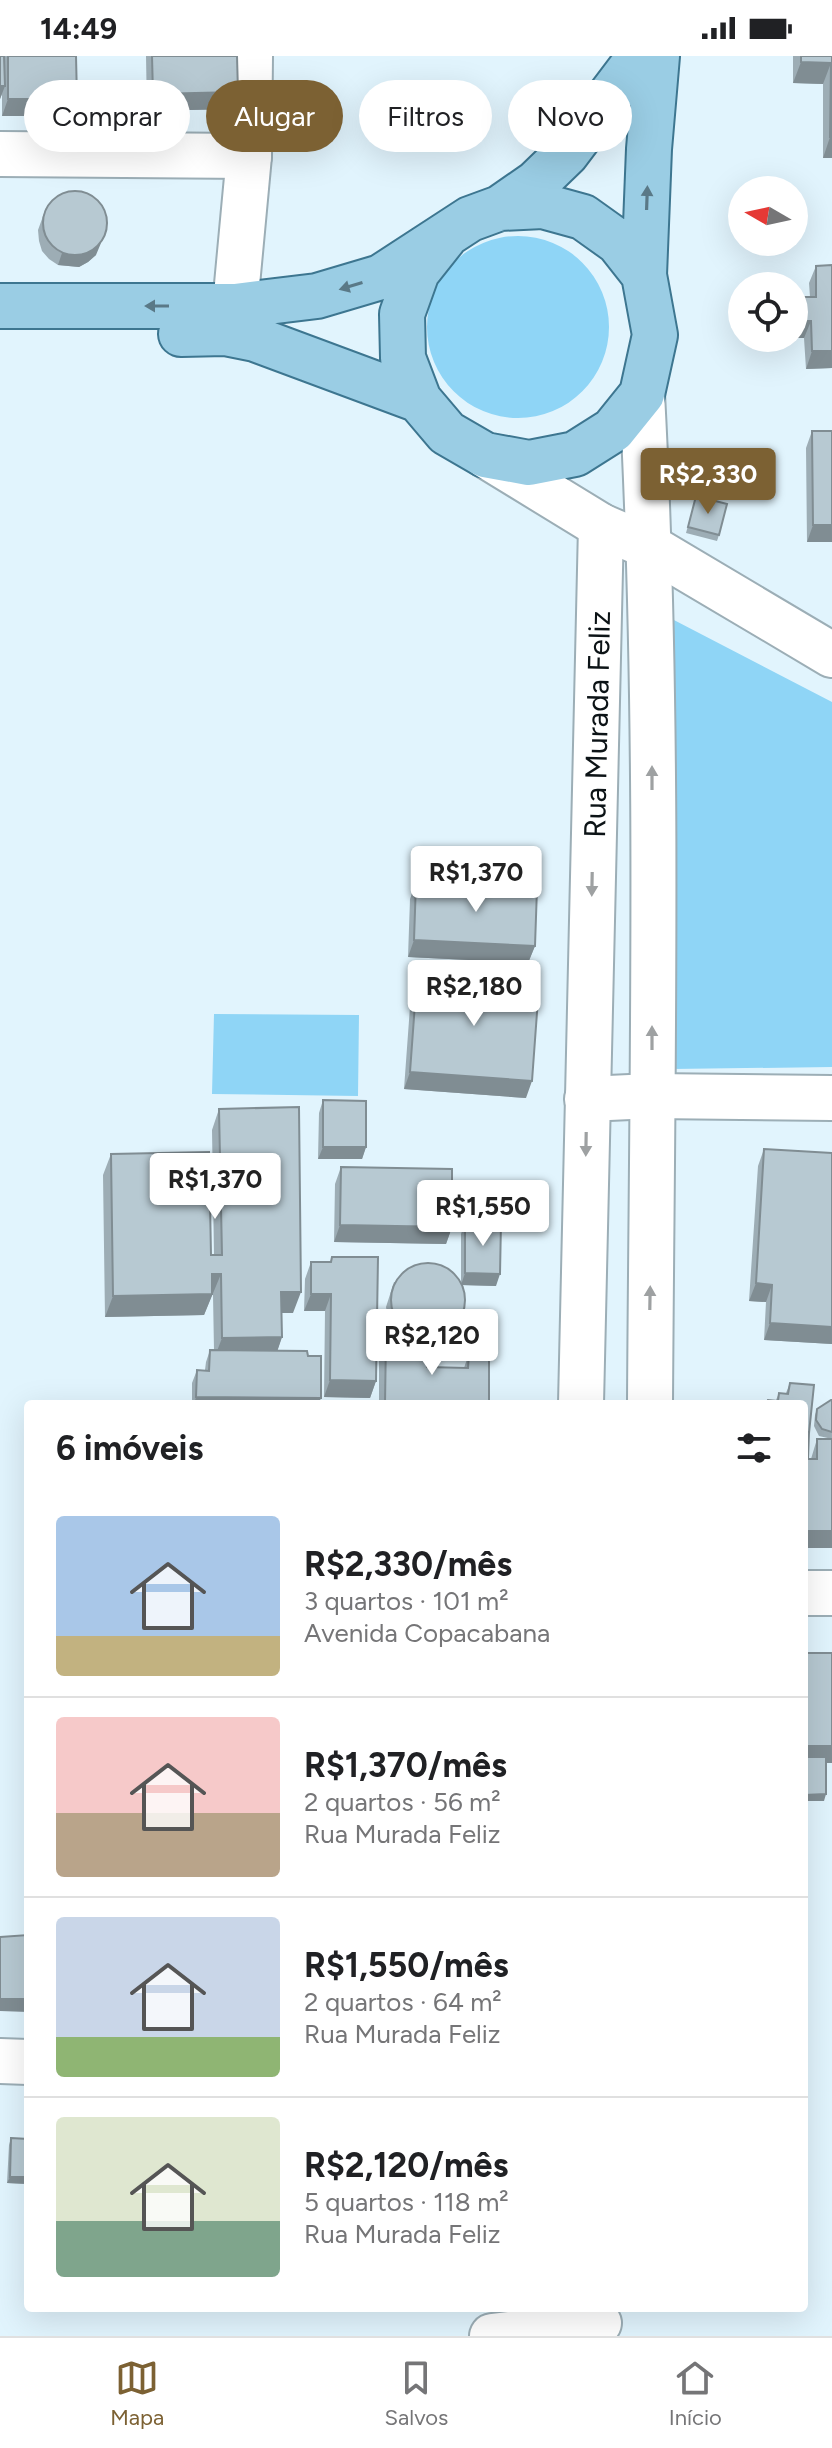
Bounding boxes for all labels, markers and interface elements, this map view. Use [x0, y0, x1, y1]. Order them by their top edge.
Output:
text: 14:49 [40, 10, 117, 47]
chip: Comprar [24, 80, 190, 152]
chip: Alugar [206, 80, 343, 152]
chip: Filtros [359, 80, 492, 152]
chip: Novo [508, 80, 632, 152]
north arrow [728, 176, 808, 256]
map controls [728, 176, 808, 352]
one-way arrow [640, 185, 653, 210]
button: locate [728, 272, 808, 352]
one-way arrow [338, 280, 362, 293]
one-way arrow [144, 300, 169, 312]
pin: R$2,330 [634, 448, 782, 516]
text: R$2,330 [659, 458, 757, 490]
street label: Rua Murada Feliz [575, 610, 618, 838]
one-way arrow [646, 765, 658, 790]
pin: R$1,370 [402, 846, 550, 914]
text: R$1,370 [429, 856, 523, 888]
one-way arrow [586, 872, 598, 897]
pin: R$2,180 [400, 960, 548, 1028]
text: R$2,180 [426, 970, 522, 1002]
one-way arrow [646, 1025, 658, 1050]
one-way arrow [579, 1132, 592, 1157]
pin: R$1,370 [141, 1153, 289, 1221]
text: R$1,370 [168, 1163, 262, 1195]
pin: R$1,550 [409, 1180, 557, 1248]
text: R$1,550 [435, 1190, 531, 1222]
one-way arrow [644, 1285, 657, 1310]
pin: R$2,120 [358, 1309, 506, 1377]
text: R$2,120 [384, 1319, 480, 1351]
icon: filters [732, 1426, 776, 1470]
text: 6 imóveis [56, 1428, 203, 1469]
text: R$2,330/mês [304, 1544, 512, 1585]
icon: home [120, 1548, 216, 1644]
text: 3 quartos · 101 m² [304, 1585, 509, 1617]
text: Avenida Copacabana [304, 1617, 550, 1649]
text: R$1,370/mês [304, 1745, 507, 1786]
icon: home [120, 1749, 216, 1845]
text: 2 quartos · 56 m² [304, 1786, 501, 1818]
text: Rua Murada Feliz [304, 1818, 501, 1850]
text: R$1,550/mês [304, 1945, 509, 1986]
icon: home [120, 1949, 216, 2045]
text: 2 quartos · 64 m² [304, 1986, 502, 2018]
text: Rua Murada Feliz [304, 2018, 501, 2050]
text: R$2,120/mês [304, 2145, 508, 2186]
icon: home [120, 2149, 216, 2245]
text: 5 quartos · 118 m² [304, 2186, 509, 2218]
text: Rua Murada Feliz [304, 2218, 501, 2250]
tab: Mapa [110, 2356, 164, 2431]
tab: Salvos [385, 2356, 448, 2431]
tab: Início [669, 2356, 722, 2431]

